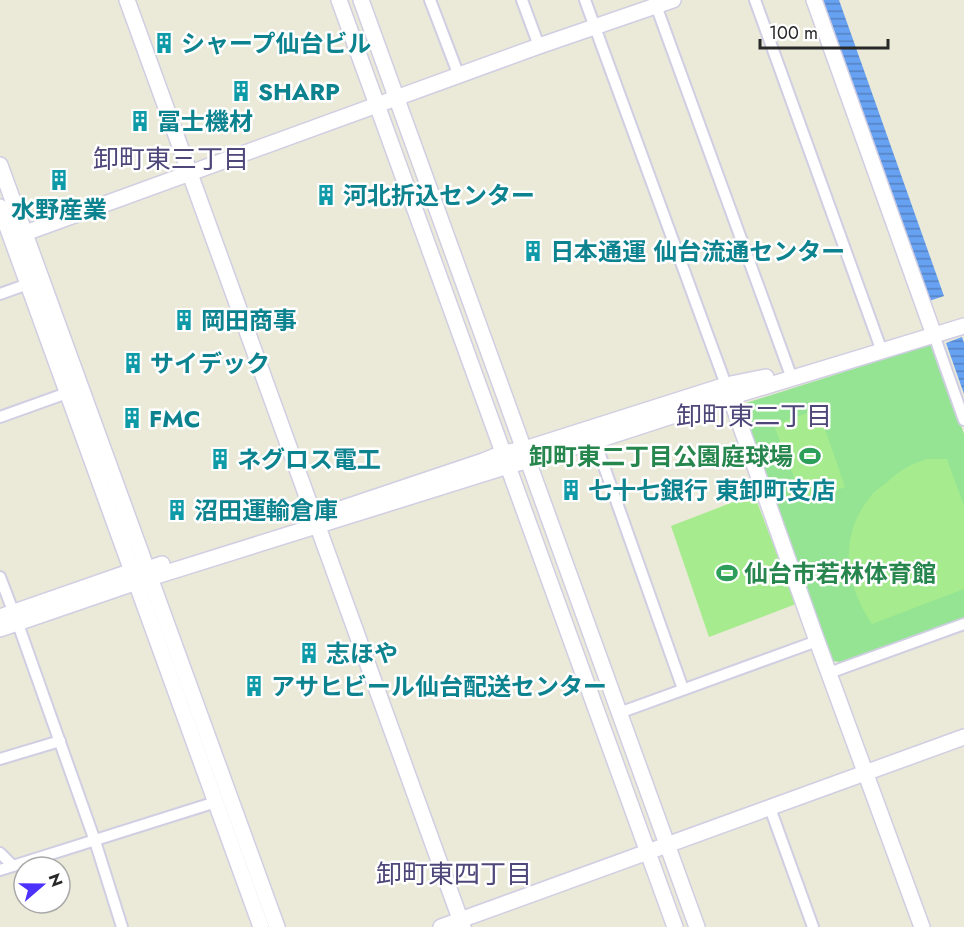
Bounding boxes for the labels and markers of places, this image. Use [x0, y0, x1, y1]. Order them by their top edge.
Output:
place label: シャープ仙台ビル [181, 26, 372, 61]
building icon: シャープ仙台ビル [152, 31, 176, 55]
place label: SHARP [258, 74, 340, 109]
building icon: SHARP [229, 79, 253, 103]
place label: 冨士機材 [157, 104, 253, 139]
building icon: 冨士機材 [128, 109, 152, 133]
building icon: 水野産業 [47, 168, 71, 192]
place label: 河北折込センター [343, 178, 535, 213]
building icon: 河北折込センター [314, 183, 338, 207]
place label: 水野産業 [11, 192, 107, 227]
place label: 日本通運 仙台流通センター [550, 234, 845, 269]
building icon: 日本通運 仙台流通センター [521, 239, 545, 263]
place label: 岡田商事 [201, 303, 297, 338]
building icon: 岡田商事 [172, 308, 196, 332]
place label: サイデック [150, 346, 270, 381]
building icon: サイデック [121, 351, 145, 375]
place label: FMC [149, 401, 200, 436]
building icon: FMC [120, 406, 144, 430]
place label: 卸町東二丁目公園庭球場 [529, 439, 793, 474]
place label: ネグロス電工 [237, 442, 381, 477]
sports icon: 卸町東二丁目公園庭球場 [798, 444, 822, 468]
building icon: ネグロス電工 [208, 447, 232, 471]
place label: 七十七銀行 東卸町支店 [588, 473, 835, 508]
building icon: 七十七銀行 東卸町支店 [559, 478, 583, 502]
place label: 沼田運輸倉庫 [194, 493, 338, 528]
building icon: 沼田運輸倉庫 [165, 498, 189, 522]
place label: 仙台市若林体育館 [744, 556, 936, 591]
sports icon: 仙台市若林体育館 [715, 561, 739, 585]
place label: 志ほや [326, 636, 398, 671]
building icon: 志ほや [297, 641, 321, 665]
place label: アサヒビール仙台配送センター [271, 669, 607, 704]
building icon: アサヒビール仙台配送センター [242, 674, 266, 698]

